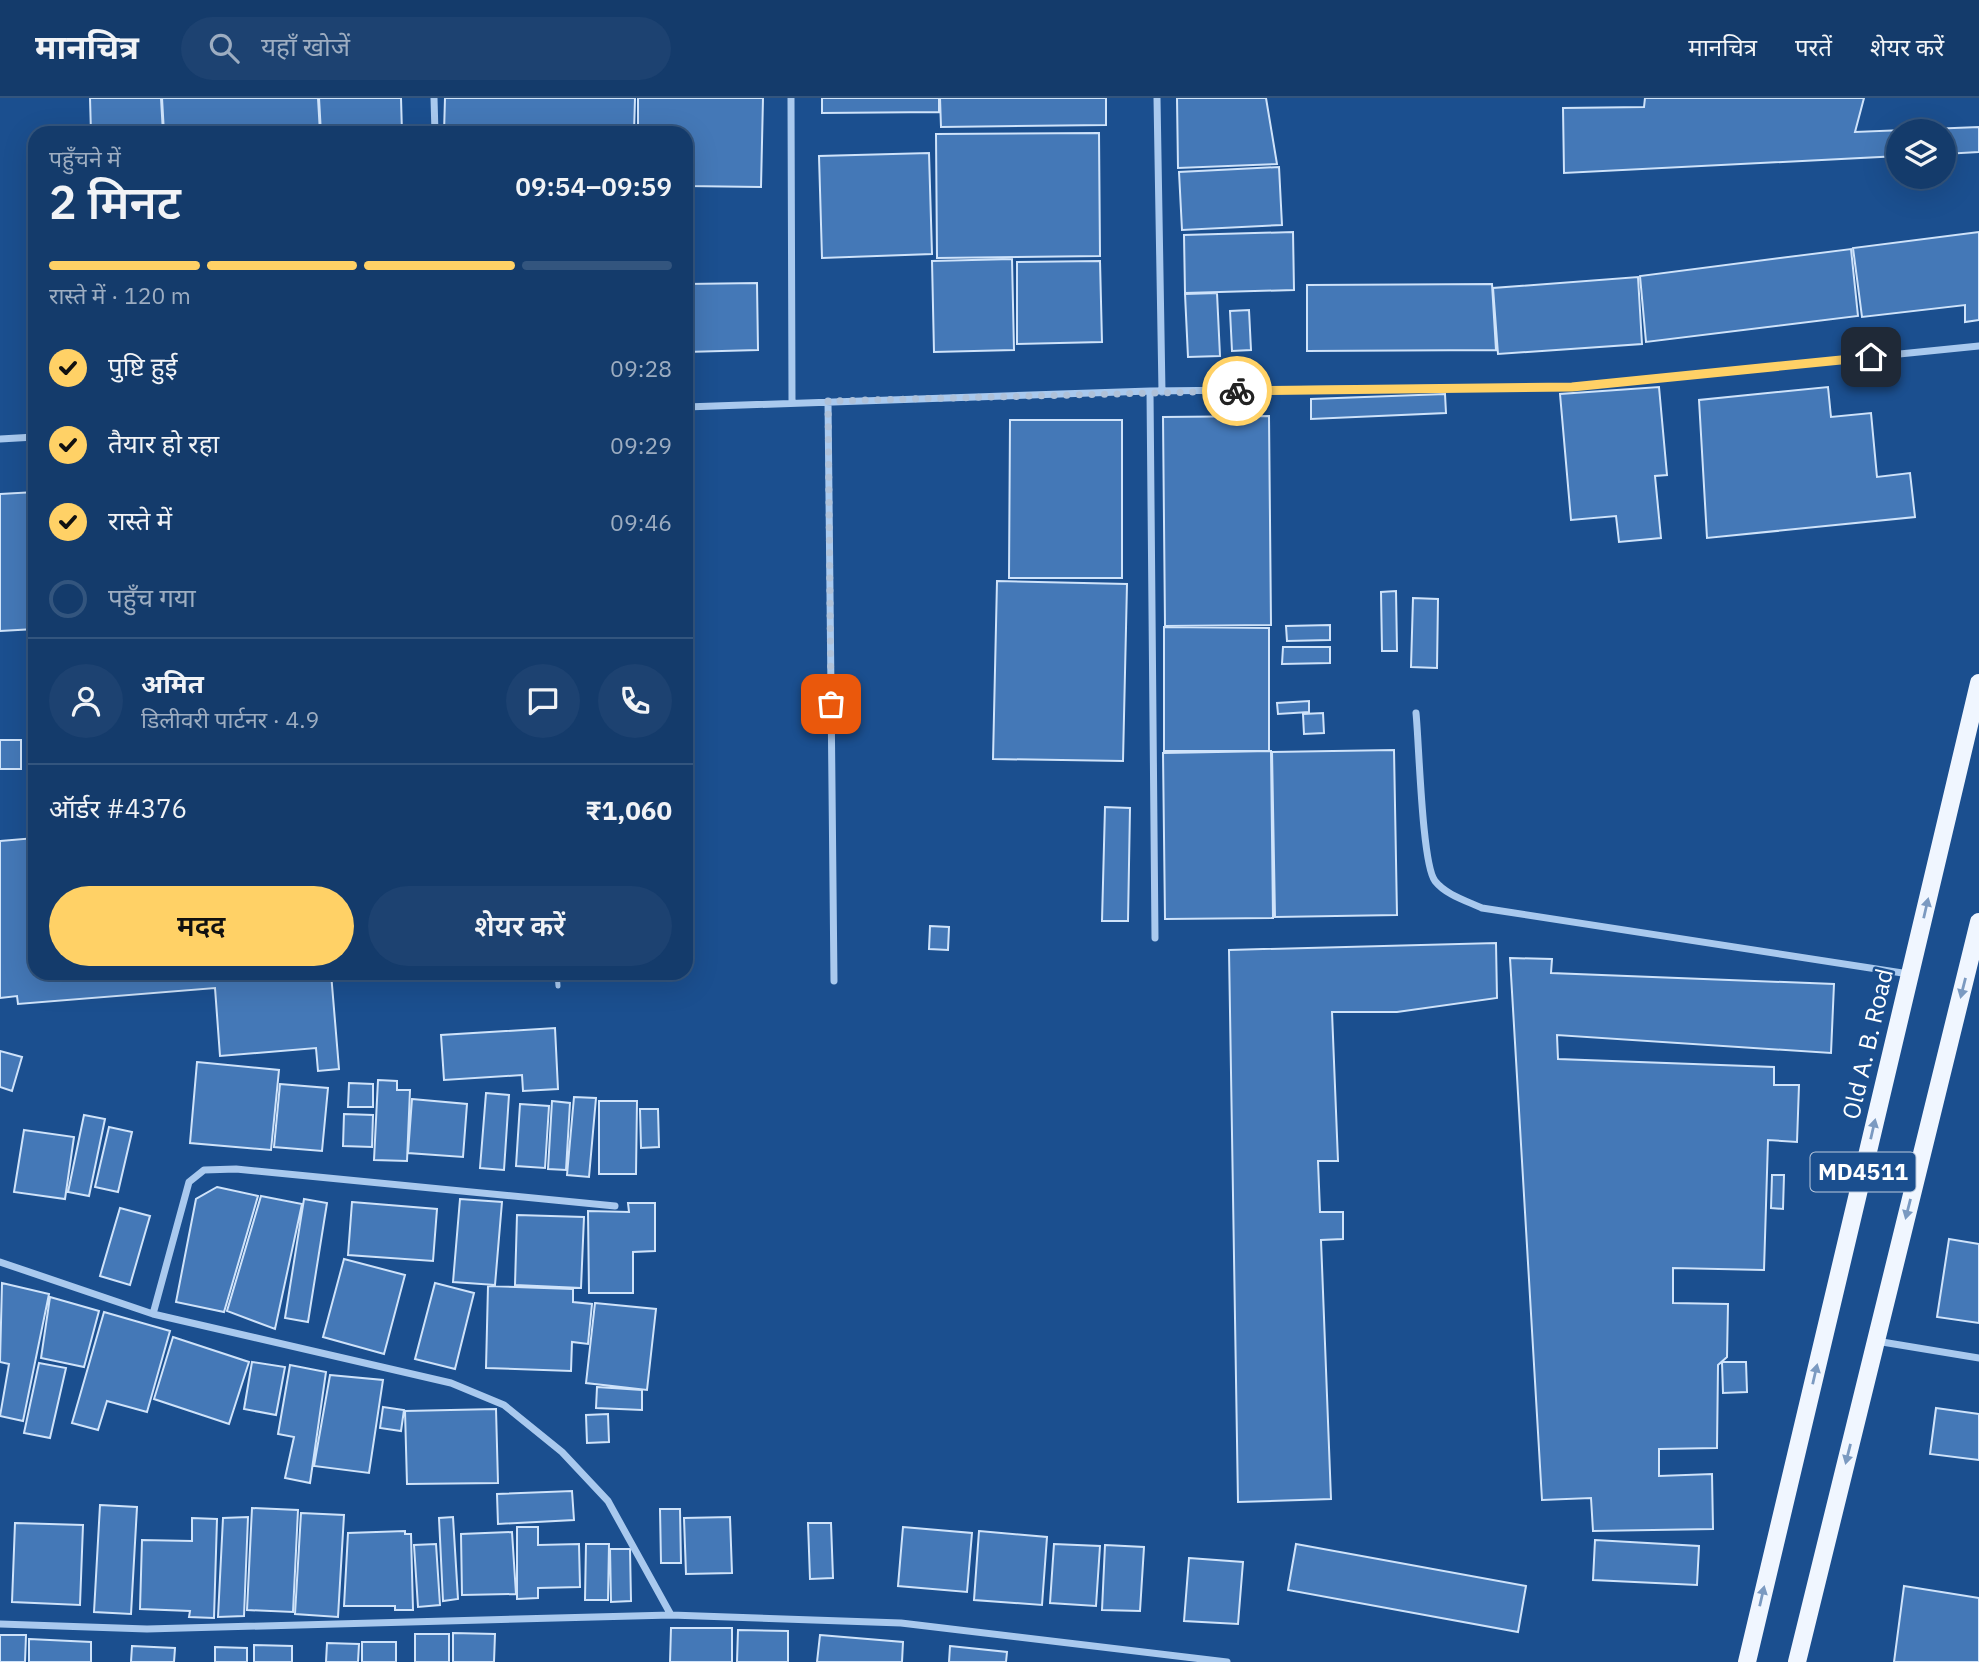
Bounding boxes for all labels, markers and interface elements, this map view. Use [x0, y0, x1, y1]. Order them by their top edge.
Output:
search box [181, 17, 671, 80]
text: मानचित्र [35, 25, 139, 68]
icon: search [205, 29, 243, 67]
text: यहाँ खोजें [261, 29, 350, 63]
text: मानचित्र [1688, 31, 1757, 63]
text: परतें [1795, 31, 1832, 63]
text: शेयर करें [1870, 31, 1944, 63]
map controls [1886, 119, 1956, 189]
button: layers [1886, 119, 1956, 189]
text: पहुँचने में [49, 143, 121, 173]
text: 09:54–09:59 [515, 169, 672, 203]
text: 2 मिनट [49, 172, 181, 232]
text: रास्ते में · 120 m [49, 280, 191, 310]
pin [1841, 327, 1901, 387]
icon: home [1852, 338, 1890, 376]
icon: check [49, 349, 87, 387]
text: पुष्टि हुई [108, 349, 177, 383]
text: 09:28 [610, 353, 672, 383]
courier [1202, 356, 1272, 426]
icon: bike [1218, 372, 1256, 410]
icon: check [49, 426, 87, 464]
text: तैयार हो रहा [108, 426, 219, 460]
text: 09:29 [610, 430, 672, 460]
icon: check [49, 503, 87, 541]
text: रास्ते में [108, 503, 172, 537]
text: 09:46 [610, 507, 672, 537]
text: पहुँच गया [108, 580, 196, 614]
button: person [49, 664, 123, 738]
button: chat [506, 664, 580, 738]
button: phone [598, 664, 672, 738]
text: अमित [141, 666, 204, 700]
pin [801, 674, 861, 734]
icon: bag [812, 685, 850, 723]
text: डिलीवरी पार्टनर · 4.9 [141, 704, 319, 734]
text: ऑर्डर #4376 [49, 791, 187, 825]
text: ₹1,060 [585, 793, 672, 827]
button: मदद [49, 886, 354, 966]
button: शेयर करें [368, 886, 672, 966]
one-way arrow [1921, 897, 1932, 919]
street label: Old A. B. Road [1834, 965, 1900, 1122]
one-way arrow [1957, 977, 1968, 999]
one-way arrow [1868, 1118, 1879, 1140]
road number: MD4511 [1811, 1152, 1916, 1191]
one-way arrow [1902, 1198, 1913, 1220]
one-way arrow [1810, 1363, 1821, 1385]
one-way arrow [1842, 1443, 1853, 1465]
one-way arrow [1757, 1585, 1768, 1607]

